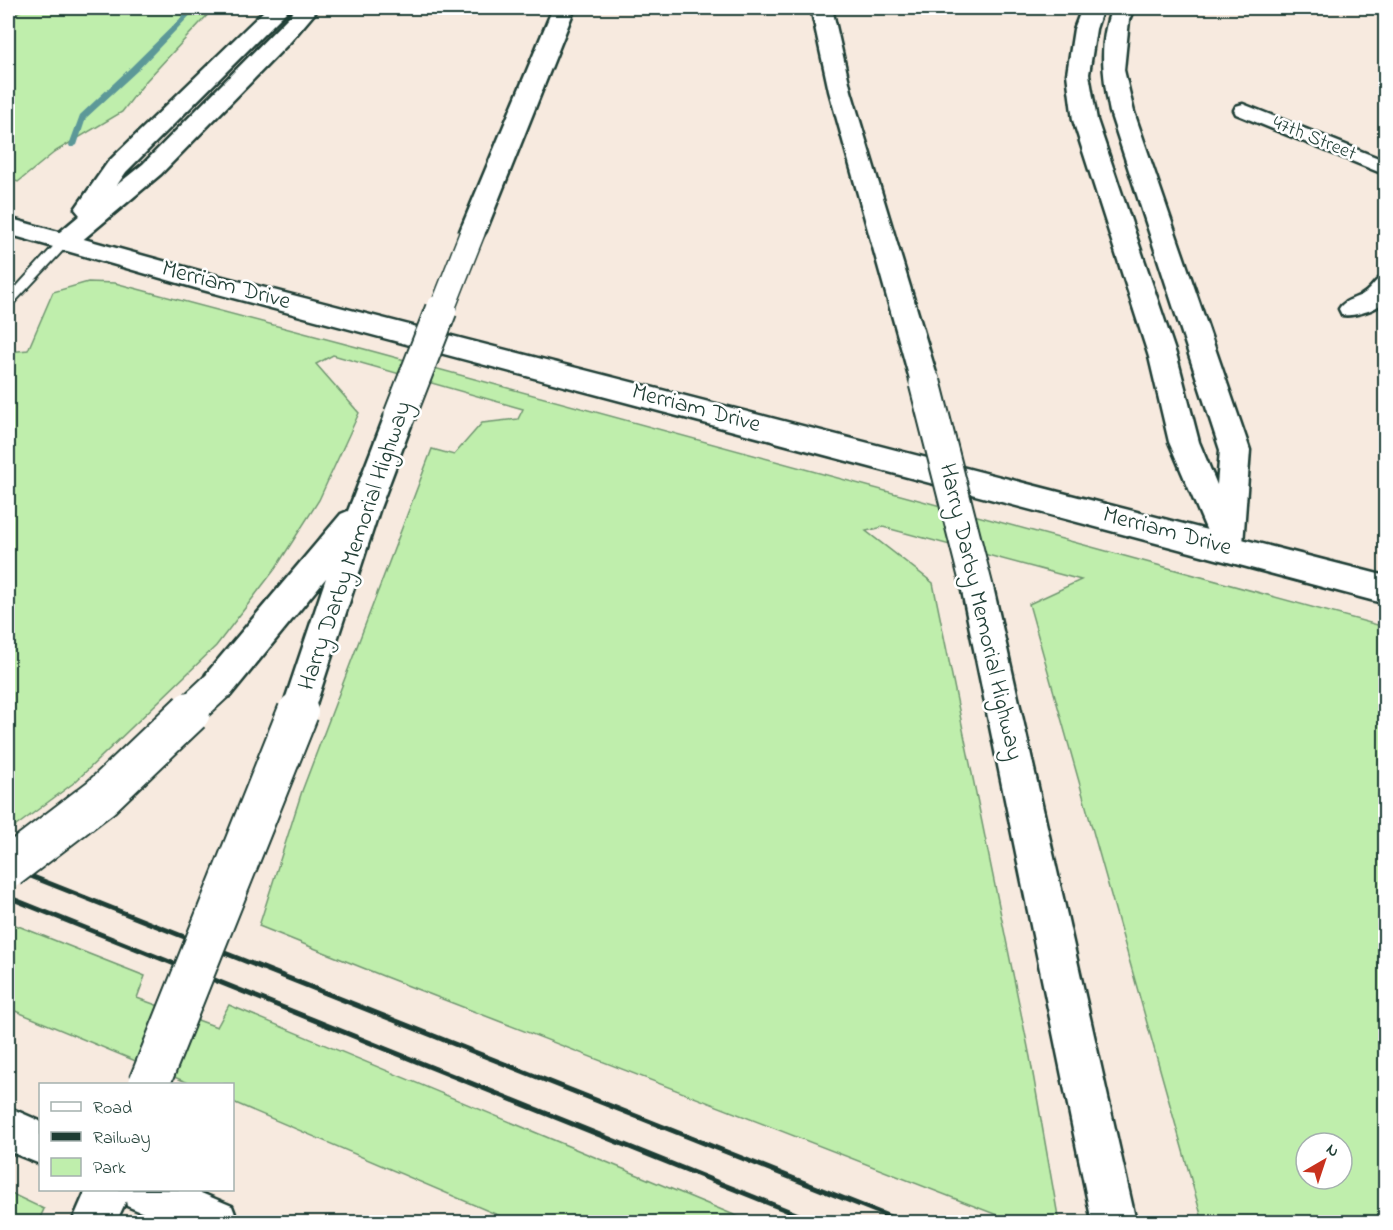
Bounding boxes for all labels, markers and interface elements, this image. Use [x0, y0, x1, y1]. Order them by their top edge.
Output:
street label: 47th Street [1268, 109, 1361, 169]
street label: Merriam Drive [158, 252, 295, 320]
street label: Merriam Drive [628, 375, 765, 443]
street label: Harry Darby Memorial Highway [290, 397, 423, 696]
street label: Harry Darby Memorial Highway [928, 460, 1031, 764]
street label: Merriam Drive [1099, 498, 1236, 566]
legend [39, 1083, 234, 1191]
text: Road [93, 1096, 132, 1122]
text: Railway [93, 1126, 150, 1152]
north arrow [1294, 1131, 1354, 1191]
text: N [1320, 1138, 1344, 1164]
text: Park [93, 1156, 126, 1182]

